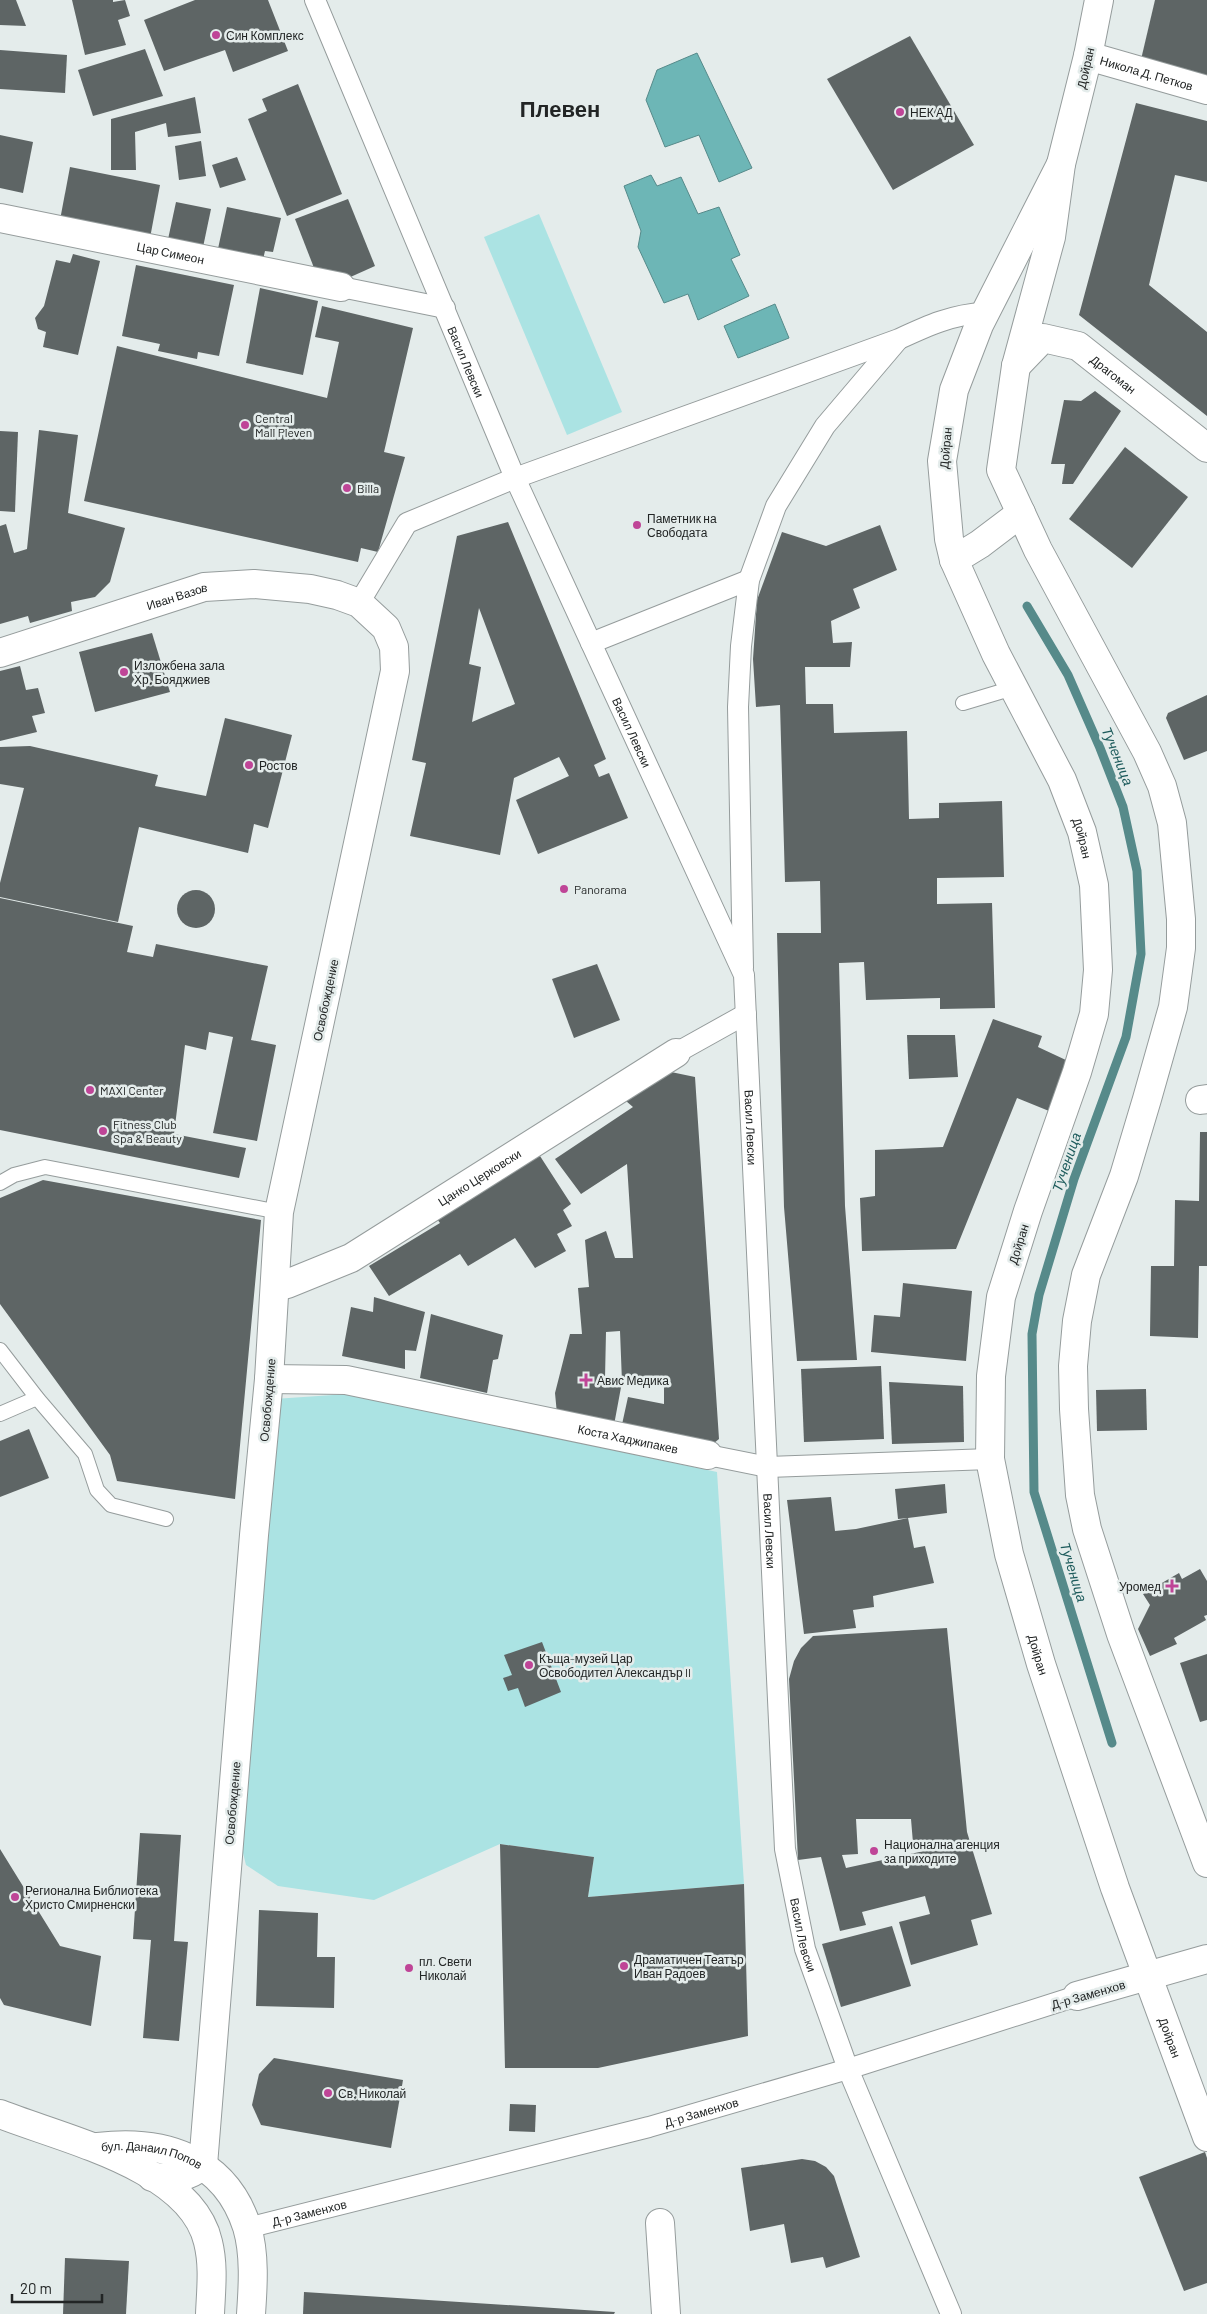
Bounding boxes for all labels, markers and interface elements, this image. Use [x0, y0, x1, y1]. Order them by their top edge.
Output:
place label: Син Комплекс [226, 28, 304, 42]
marker: Син Комплекс [210, 29, 222, 41]
street label: Дойран [1073, 46, 1097, 90]
street label: Никола Д. Петков [1099, 53, 1195, 93]
district label: Плевен [520, 95, 600, 121]
place label: НЕК АД [910, 105, 953, 120]
marker: НЕК АД [894, 106, 906, 118]
street label: Цар Симеон [135, 239, 206, 266]
street label: Васил Левски [445, 324, 487, 399]
street label: Драгоман [1087, 352, 1139, 396]
place label: Central Mall Pleven [255, 411, 312, 439]
marker: Central Mall Pleven [239, 419, 251, 431]
street label: Дойран [936, 427, 955, 469]
place label: Billa [357, 481, 379, 495]
marker: Billa [341, 482, 353, 494]
place label: Паметник на Свободата [647, 511, 717, 540]
marker: Паметник на Свободата [631, 519, 643, 531]
street label: Иван Вазов [145, 580, 208, 612]
place label: Изложбена зала Хр. Бояджиев [134, 658, 225, 687]
marker: Изложбена зала Хр. Бояджиев [118, 666, 130, 678]
street label: Васил Левски [610, 695, 654, 769]
water label: Тученица [1099, 724, 1137, 788]
place label: Ростов [259, 758, 298, 772]
marker: Ростов [243, 759, 255, 771]
street label: Дойран [1069, 816, 1095, 860]
place label: Panorama [574, 882, 627, 896]
marker: Panorama [558, 883, 570, 895]
street label: Освобождение [309, 957, 342, 1042]
place label: MAXI Center [100, 1083, 164, 1097]
marker: MAXI Center [84, 1084, 96, 1096]
street label: Васил Левски [742, 1089, 760, 1166]
place label: Fitness Club Spa & Beauty [113, 1117, 182, 1145]
marker: Fitness Club Spa & Beauty [97, 1125, 109, 1137]
water label: Тученица [1048, 1130, 1084, 1194]
street label: Цанко Церковски [435, 1146, 523, 1209]
street label: Дойран [1005, 1222, 1032, 1266]
street label: Освобождение [256, 1358, 279, 1442]
marker: Авис Медика [579, 1373, 593, 1387]
place label: Авис Медика [597, 1373, 669, 1388]
street label: Коста Хаджипакев [577, 1421, 679, 1456]
street label: Васил Левски [761, 1493, 779, 1569]
water label: Тученица [1057, 1540, 1091, 1604]
place label: Уромед [1119, 1579, 1161, 1594]
marker: Уромед [1165, 1579, 1179, 1593]
street label: Дойран [1025, 1633, 1051, 1677]
place label: Къща-музей Цар Освободител Александър II [539, 1651, 691, 1680]
marker: Къща-музей Цар Освободител Александър II [523, 1659, 535, 1671]
street label: Освобождение [221, 1761, 244, 1845]
place label: Национална агенция за приходите [884, 1837, 1000, 1866]
marker: Национална агенция за приходите [868, 1845, 880, 1857]
place label: Регионална Библиотека Христо Смирненски [25, 1883, 158, 1912]
marker: Регионална Библиотека Христо Смирненски [9, 1891, 21, 1903]
street label: Васил Левски [788, 1897, 820, 1973]
place label: Драматичен Театър Иван Радоев [634, 1952, 744, 1981]
place label: пл. Свети Николай [419, 1954, 472, 1982]
marker: Драматичен Театър Иван Радоев [618, 1960, 630, 1972]
marker: пл. Свети Николай [403, 1962, 415, 1974]
street label: Д-р Заменхов [1049, 1977, 1127, 2012]
street label: Дойран [1155, 2015, 1184, 2059]
place label: Св. Николай [338, 2086, 406, 2100]
marker: Св. Николай [322, 2087, 334, 2099]
street label: Д-р Заменхов [663, 2094, 740, 2130]
street label: бул. Данаил Попов [100, 2138, 205, 2171]
street label: Д-р Заменхов [270, 2196, 348, 2229]
scale bar [12, 2272, 102, 2304]
text: 20 m [20, 2279, 52, 2297]

